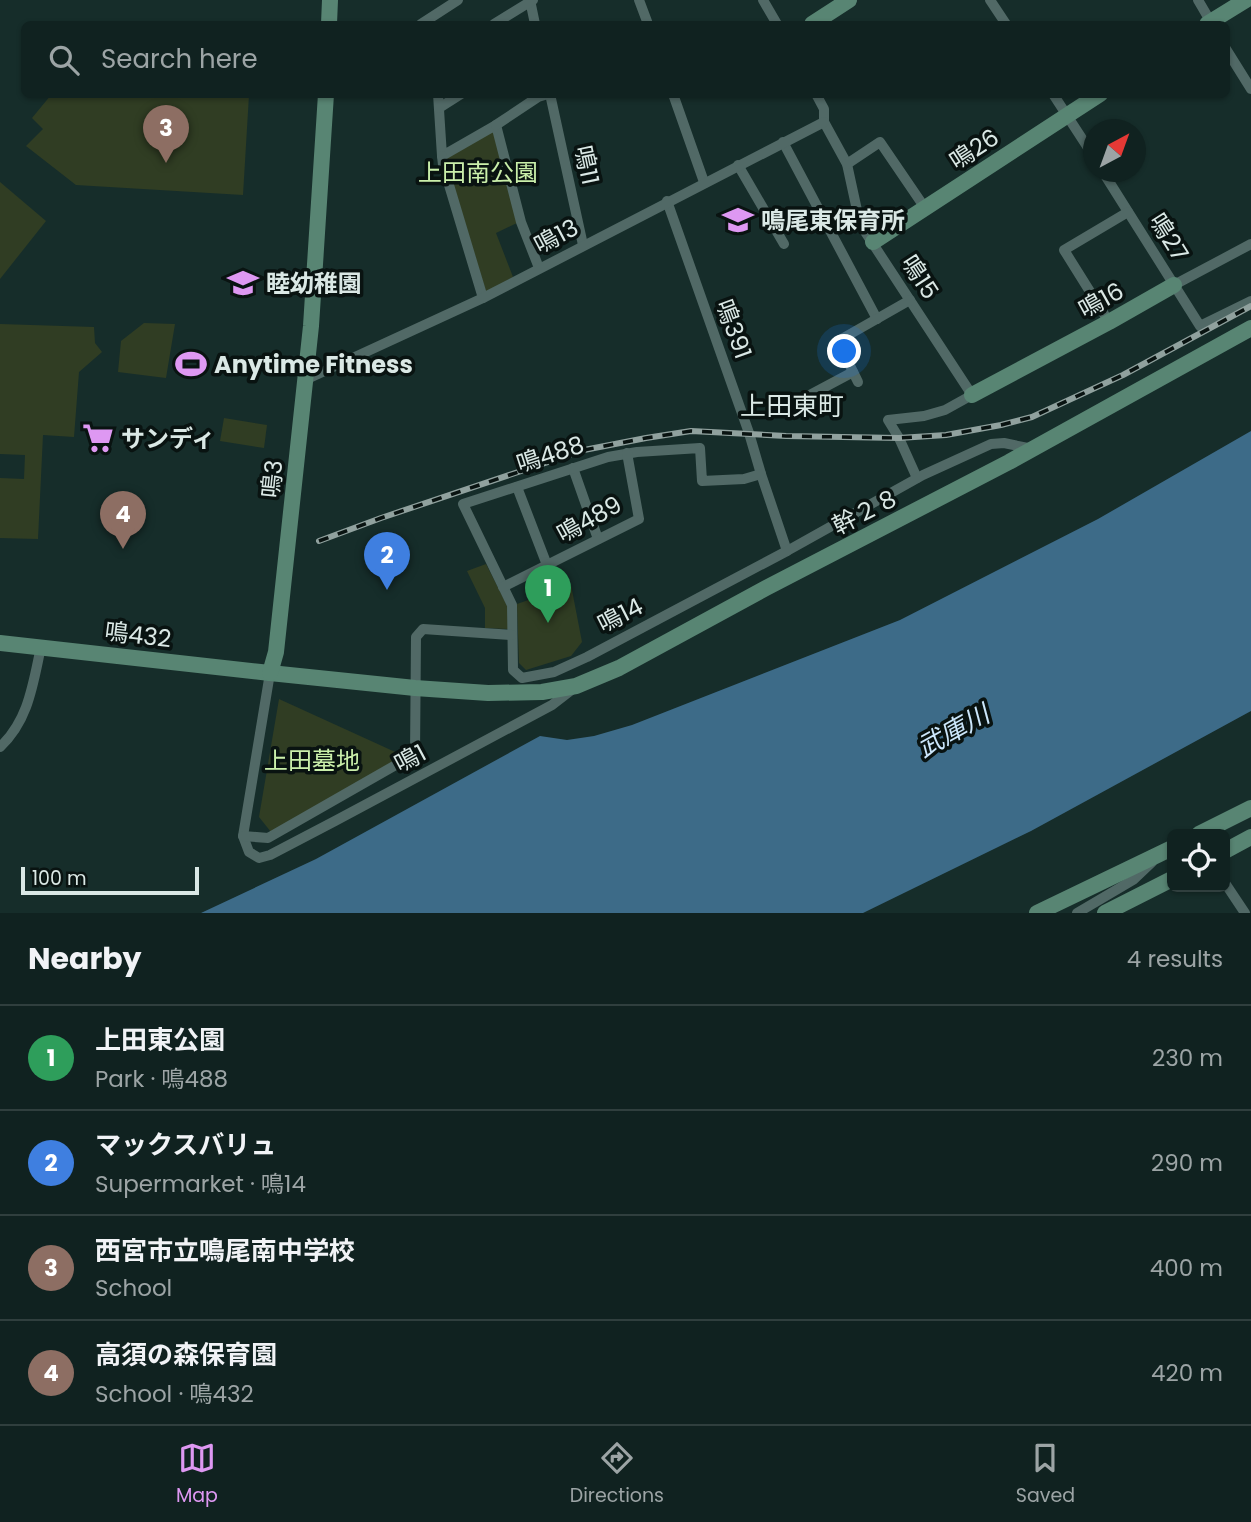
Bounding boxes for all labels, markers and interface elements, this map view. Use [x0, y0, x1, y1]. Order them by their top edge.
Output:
search box [21, 21, 1230, 98]
icon: search [45, 41, 83, 79]
text: Search here [101, 41, 258, 77]
pin: 3 [143, 105, 189, 163]
north arrow [1083, 119, 1146, 182]
street label: 鳴26 [943, 121, 1005, 177]
street label: 鳴11 [567, 142, 607, 188]
park label: 上田南公園 [418, 156, 538, 189]
school or university icon: 鳴尾東保育所 [721, 203, 755, 237]
place label: 鳴尾東保育所 [761, 204, 905, 237]
street label: 鳴27 [1142, 207, 1196, 267]
street label: 鳴13 [528, 211, 584, 261]
street label: 鳴15 [893, 248, 947, 306]
school or university icon: 睦幼稚園 [226, 266, 260, 300]
place label: 睦幼稚園 [266, 267, 362, 300]
street label: 鳴16 [1072, 274, 1130, 326]
street label: 鳴391 [708, 295, 760, 363]
your location [827, 334, 861, 368]
sports icon: Anytime Fitness [174, 347, 208, 381]
place label: Anytime Fitness [214, 348, 413, 381]
district label: 上田東町 [740, 388, 844, 424]
supermarket icon: サンディ [81, 421, 115, 455]
place label: サンディ [121, 422, 215, 455]
street label: 鳴488 [512, 428, 588, 480]
street label: 鳴3 [254, 458, 290, 500]
street label: 幹２８ [826, 480, 906, 542]
street label: 鳴489 [551, 488, 627, 550]
pin: 4 [100, 491, 146, 549]
pin: 2 [364, 532, 410, 590]
pin: 1 [525, 565, 571, 623]
street label: 鳴14 [592, 590, 648, 640]
street label: 鳴432 [103, 615, 173, 655]
water label: 武庫川 [910, 695, 998, 766]
street label: 鳴1 [388, 736, 432, 780]
park label: 上田墓地 [264, 744, 360, 777]
map controls [1167, 829, 1230, 892]
button: locate [1167, 829, 1230, 892]
scale bar [21, 864, 200, 896]
text: 100 m [32, 865, 87, 892]
text: Nearby [28, 937, 142, 980]
text: 4 results [1127, 943, 1223, 975]
text: 上田東公園 [95, 1022, 225, 1058]
text: 1 [47, 1042, 55, 1074]
text: 230 m [1152, 1042, 1223, 1074]
text: Park · 鳴488 [95, 1063, 228, 1095]
text: マックスバリュ [95, 1127, 276, 1163]
text: 2 [44, 1147, 58, 1179]
text: 290 m [1151, 1147, 1223, 1179]
text: Supermarket · 鳴14 [95, 1168, 306, 1200]
text: 西宮市立鳴尾南中学校 [95, 1233, 355, 1269]
text: 3 [44, 1252, 58, 1284]
text: 400 m [1150, 1252, 1223, 1284]
text: School [95, 1272, 172, 1304]
text: 高須の森保育園 [95, 1337, 277, 1373]
text: 4 [43, 1357, 59, 1389]
text: 420 m [1151, 1357, 1223, 1389]
text: School · 鳴432 [95, 1378, 254, 1410]
tab: Map [176, 1439, 218, 1510]
tab: Directions [570, 1439, 664, 1510]
tab: Saved [1016, 1439, 1075, 1510]

